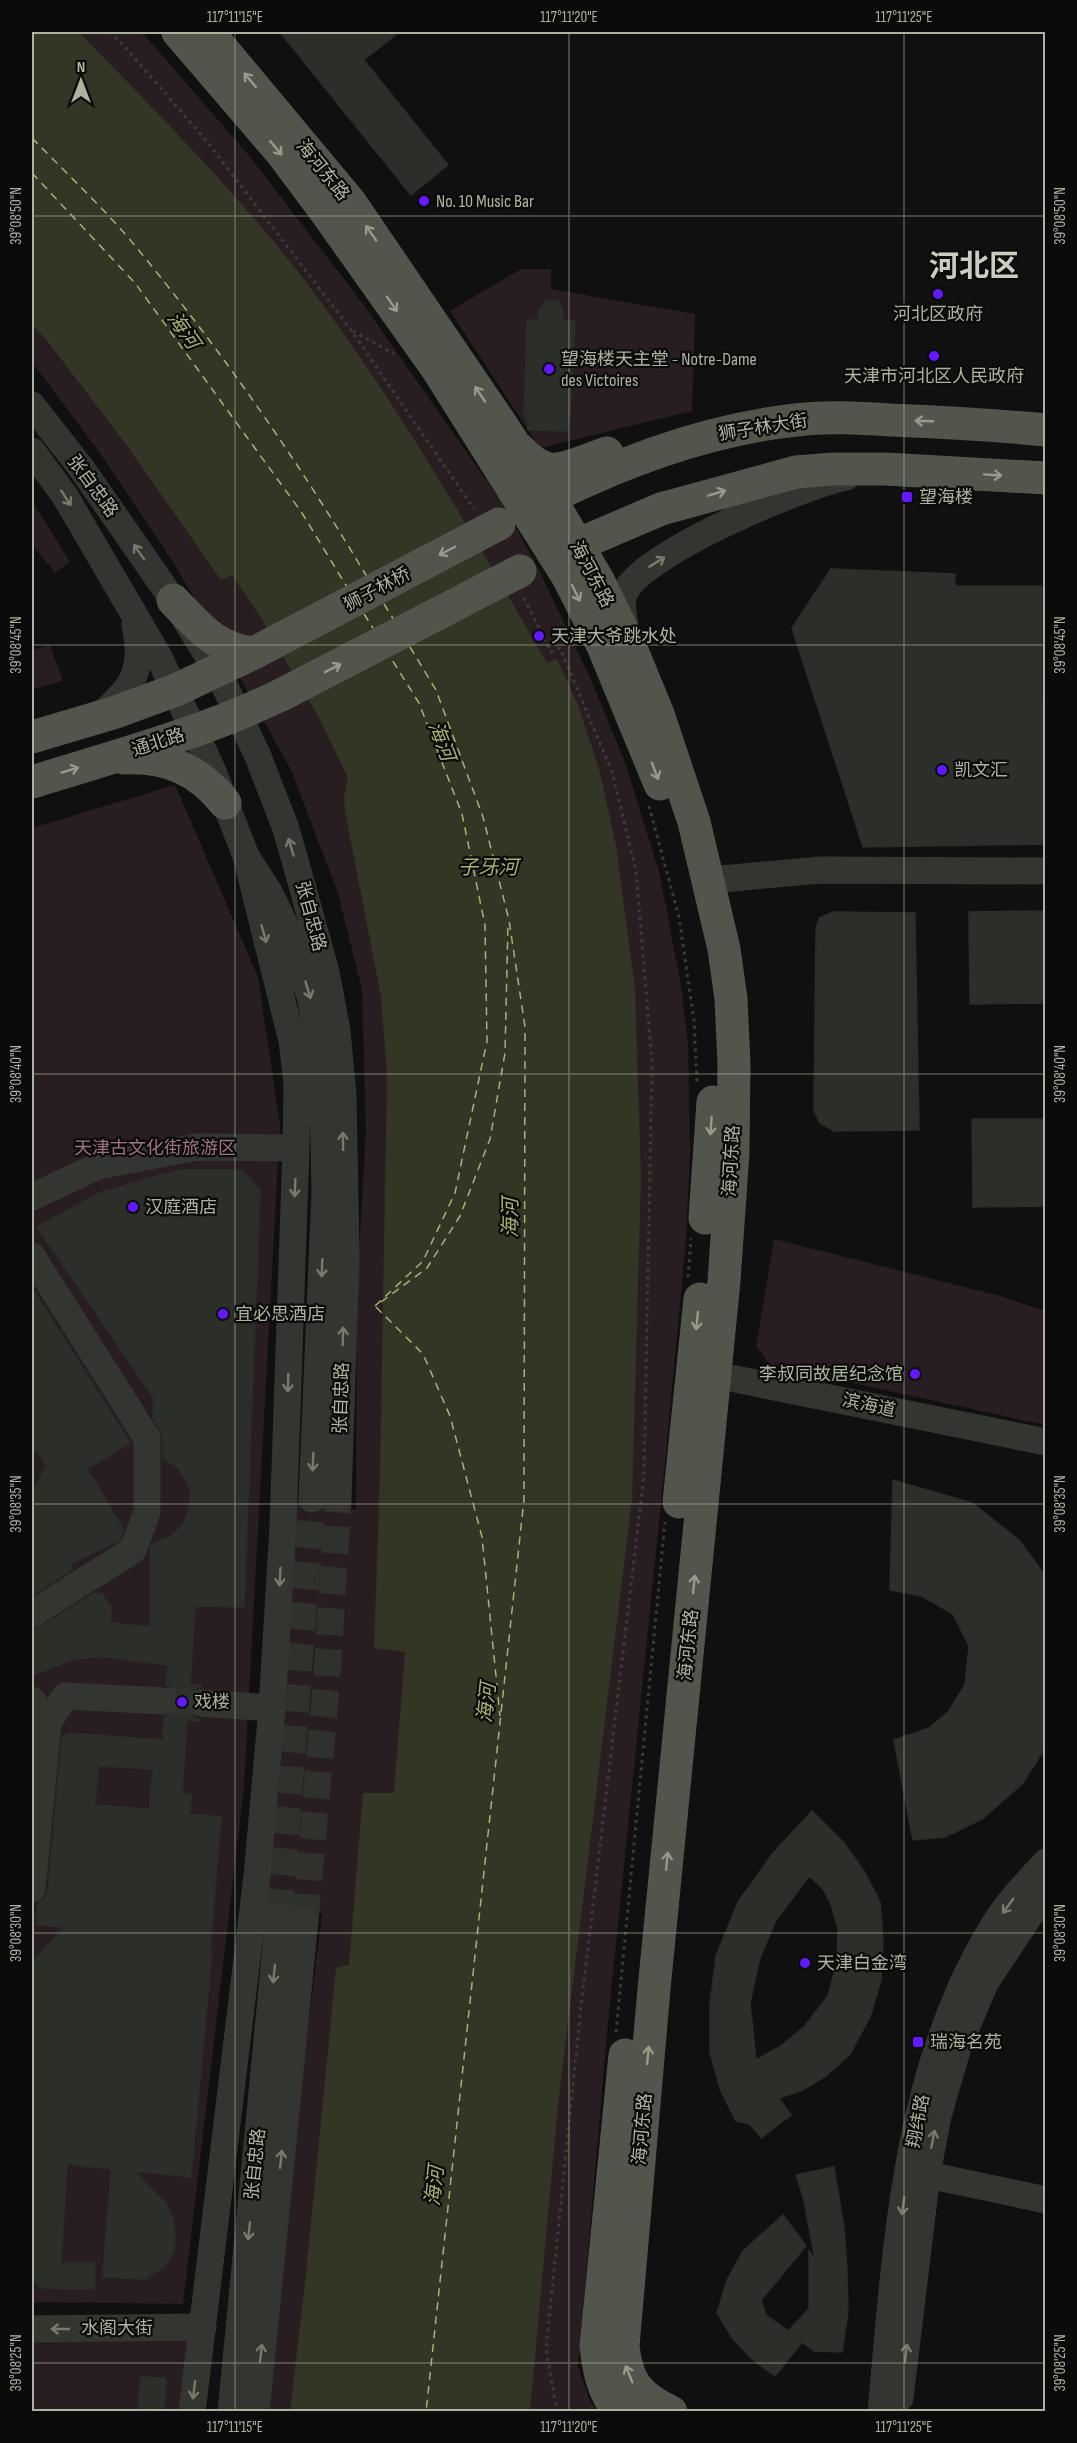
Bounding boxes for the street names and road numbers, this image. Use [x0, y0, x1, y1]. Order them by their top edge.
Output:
street label: 海河东路 [292, 136, 353, 205]
street label: 狮子林大街 [717, 410, 809, 445]
street label: 张自忠路 [63, 451, 122, 522]
street label: 海河东路 [565, 538, 618, 611]
street label: 狮子林桥 [341, 563, 414, 616]
street label: 通北路 [129, 724, 187, 761]
street label: 张自忠路 [291, 879, 330, 954]
street label: 海河东路 [719, 1125, 744, 1198]
street label: 张自忠路 [330, 1362, 353, 1434]
street label: 滨海道 [840, 1390, 897, 1421]
street label: 海河东路 [674, 1608, 703, 1682]
street label: 海河东路 [629, 2092, 656, 2166]
street label: 翔纬路 [903, 2093, 934, 2150]
street label: 张自忠路 [241, 2127, 270, 2201]
street label: 水阁大街 [81, 2318, 153, 2339]

